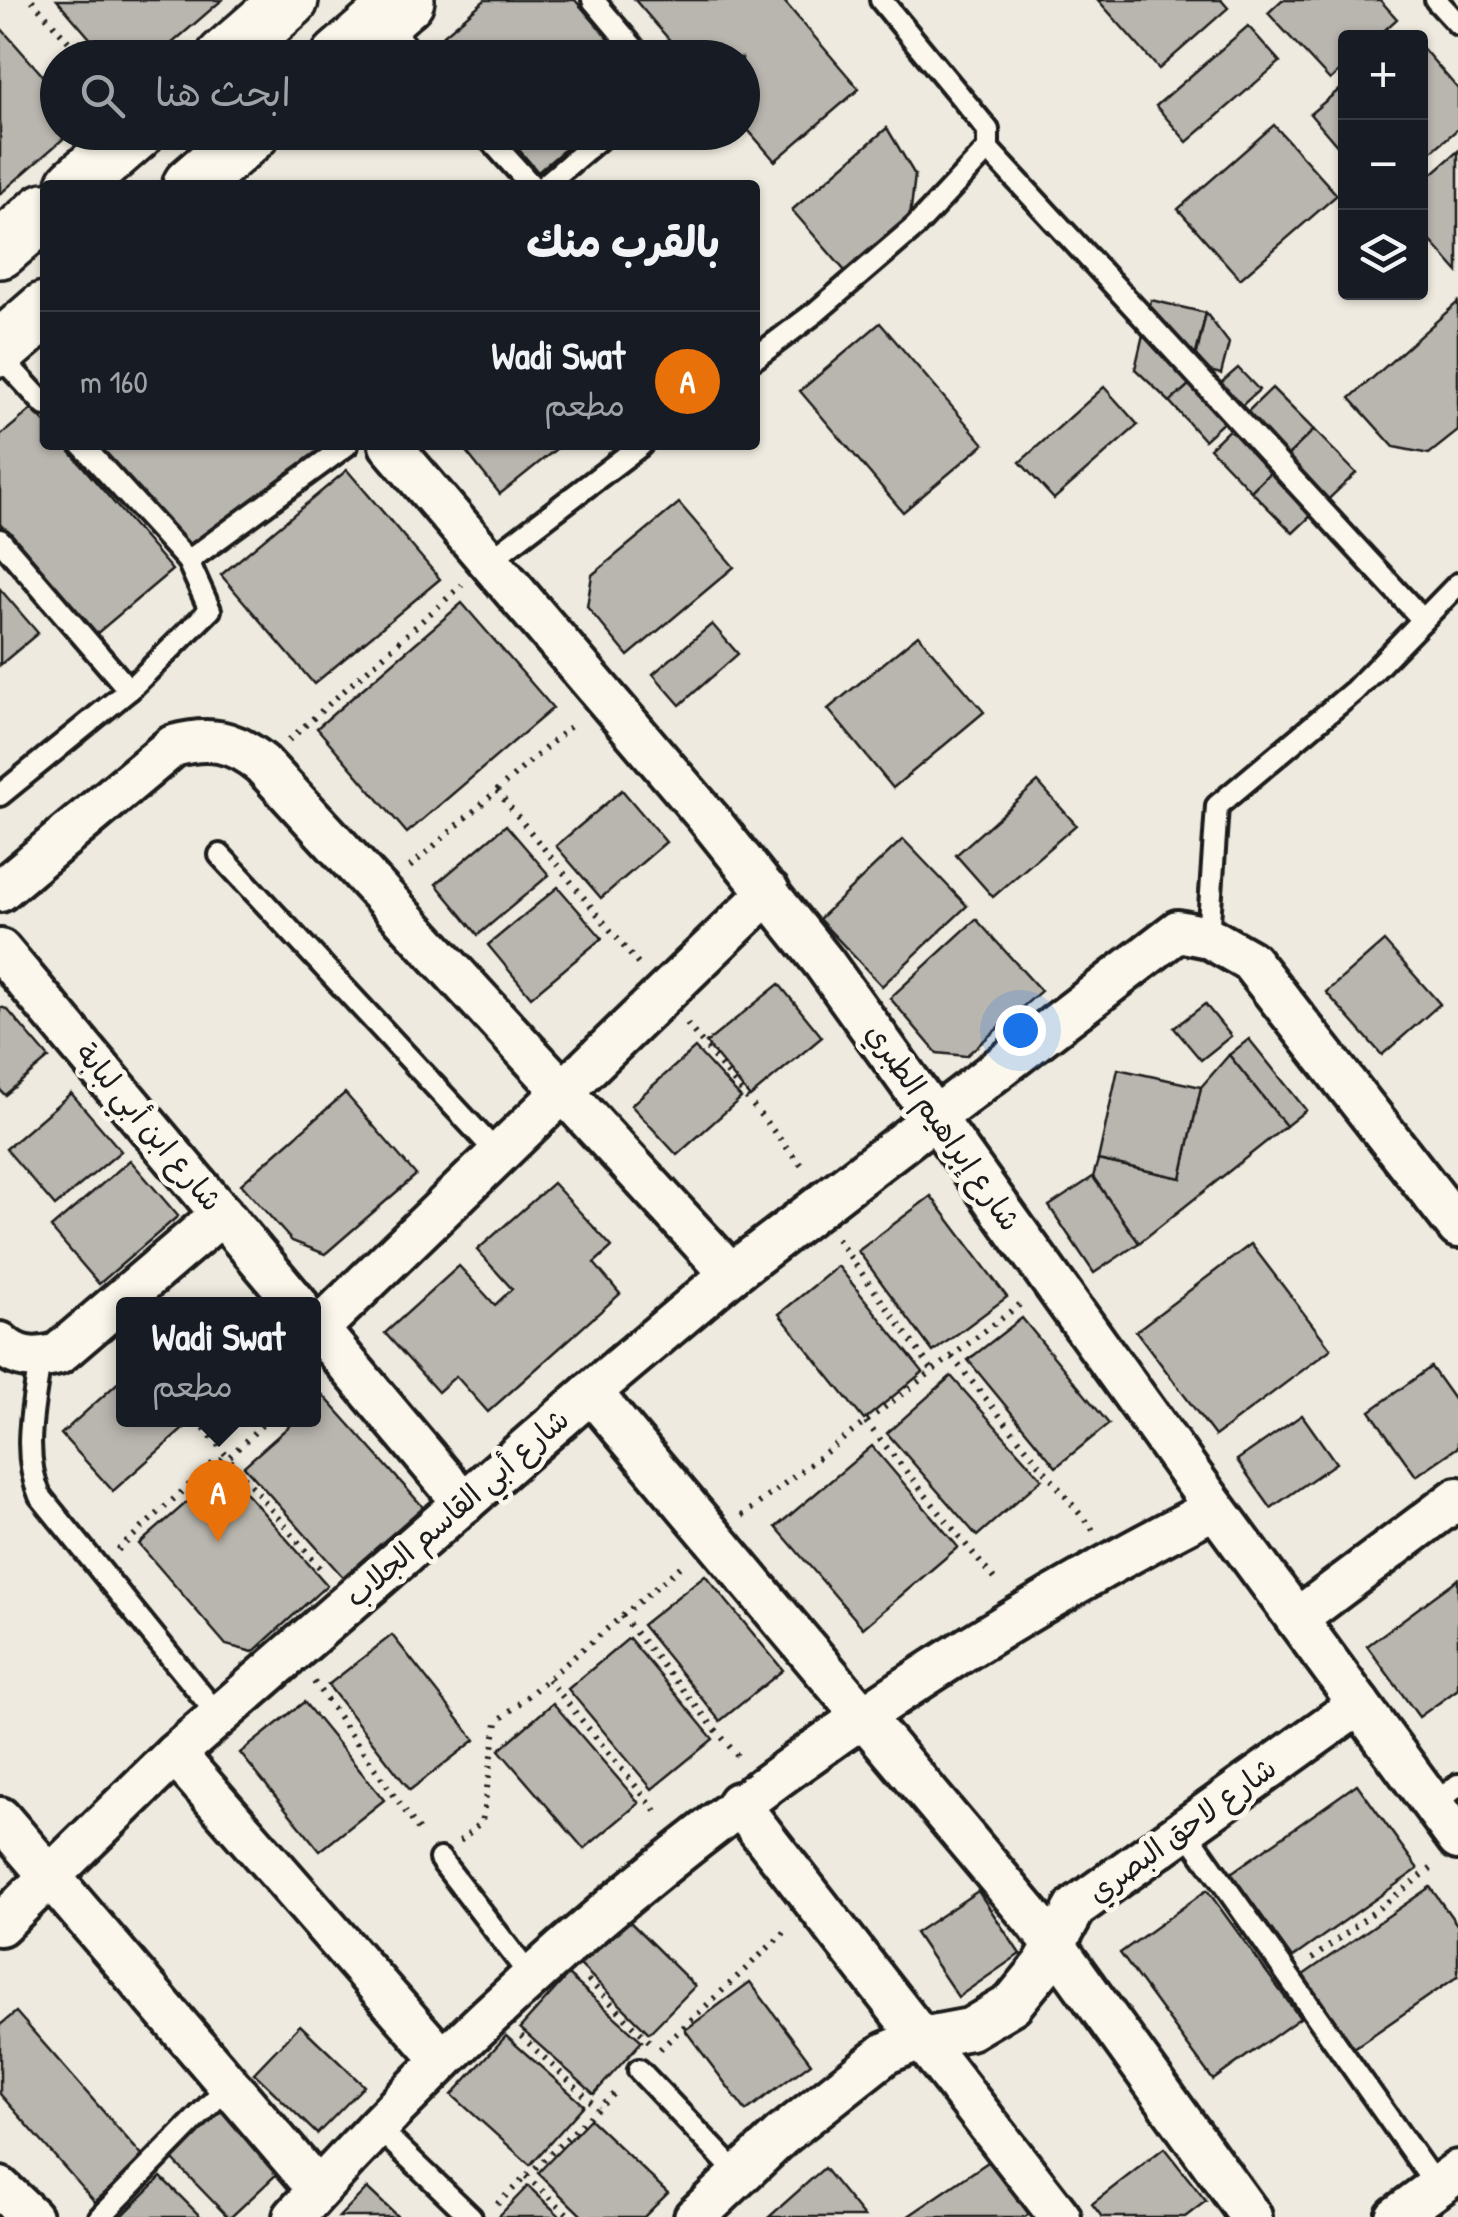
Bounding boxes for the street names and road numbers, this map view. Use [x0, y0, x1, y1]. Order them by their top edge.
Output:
street label: شارع إبراهيم الطبري [855, 1014, 1031, 1240]
street label: شارع ابن أبي لبابة [62, 1034, 232, 1224]
street label: شارع أبي القاسم الجلاب [336, 1399, 581, 1621]
street label: شارع لاحق البصري [1079, 1747, 1285, 1913]

